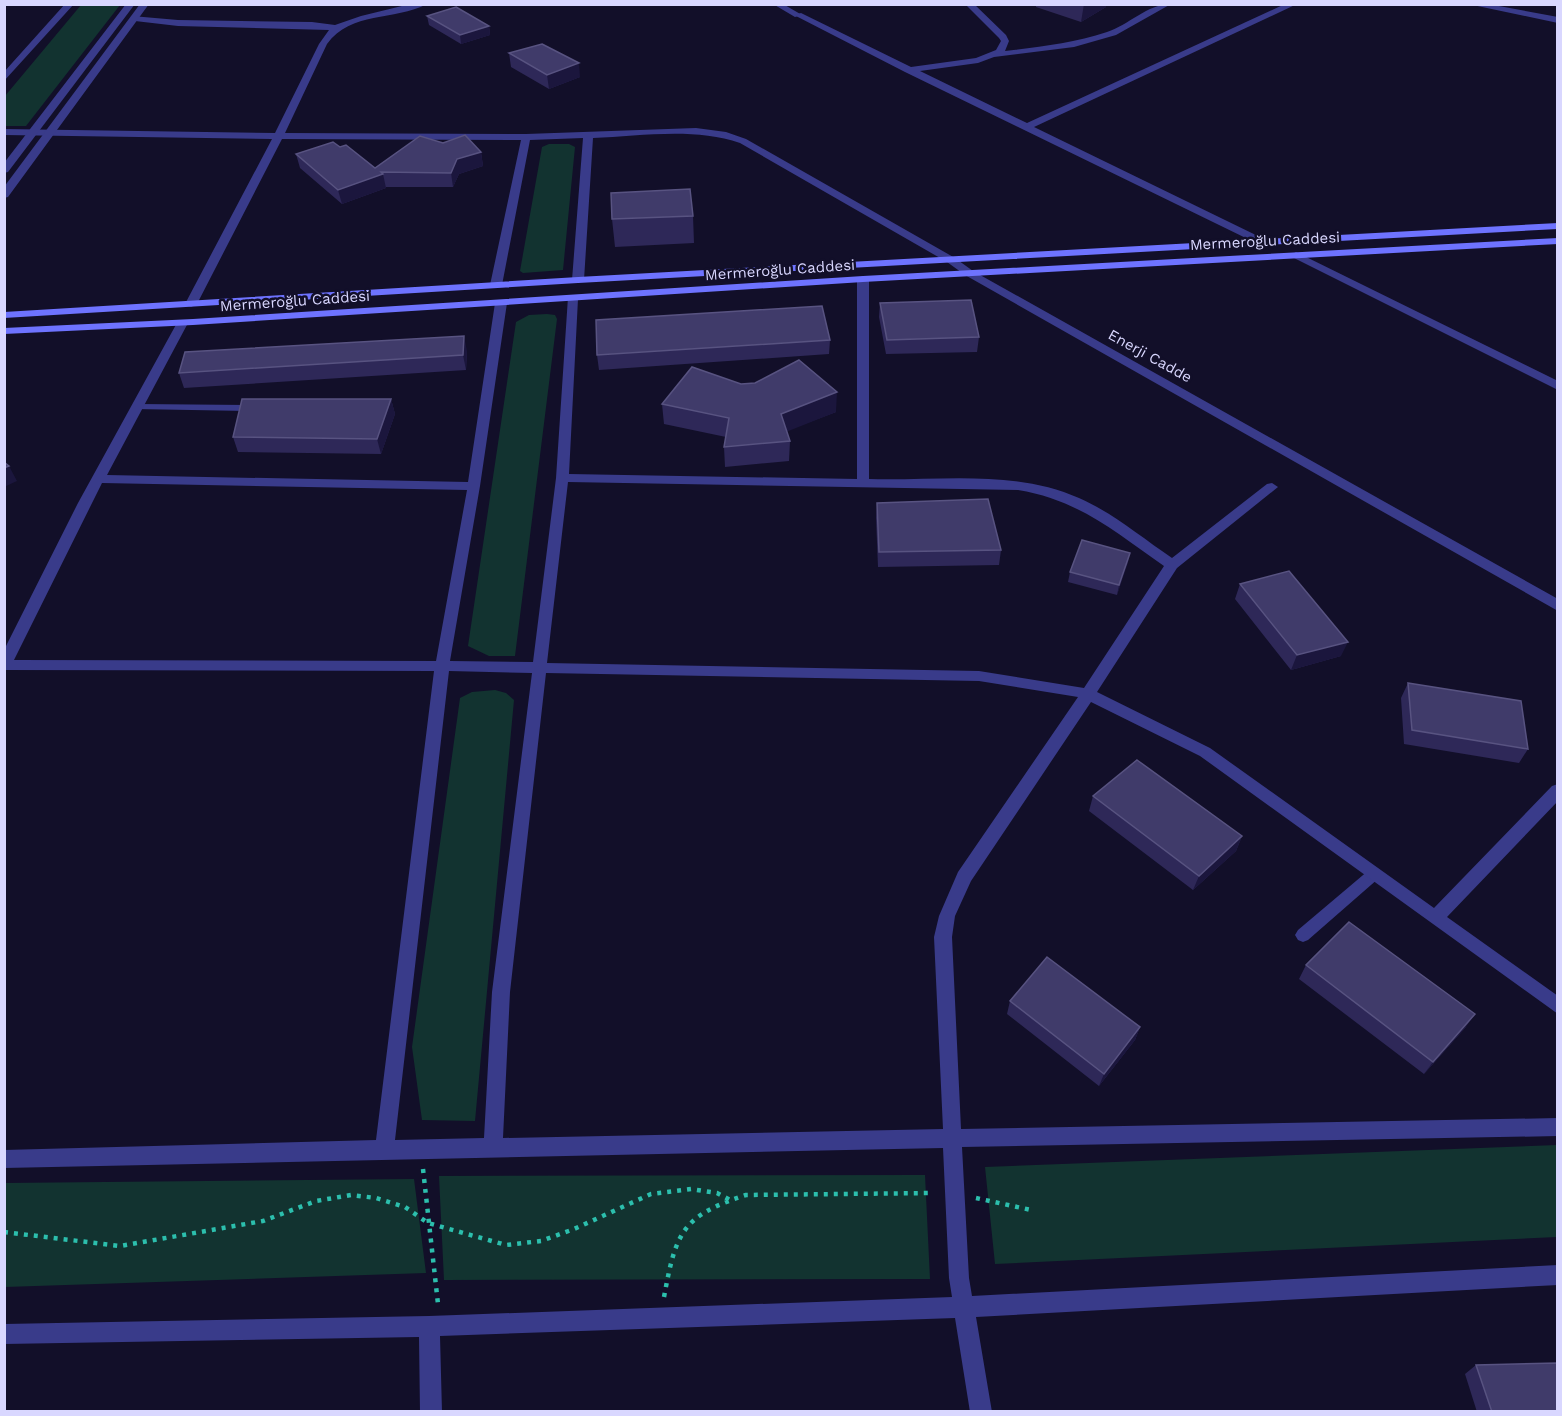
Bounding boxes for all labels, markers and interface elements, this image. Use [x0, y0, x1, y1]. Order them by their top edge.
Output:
street label: Mermeroğlu Caddesi [1189, 228, 1341, 254]
street label: Mermeroğlu Caddesi [704, 256, 856, 284]
street label: Mermeroğlu Caddesi [219, 287, 371, 315]
street label: Enerji Cadde [1105, 326, 1195, 386]

